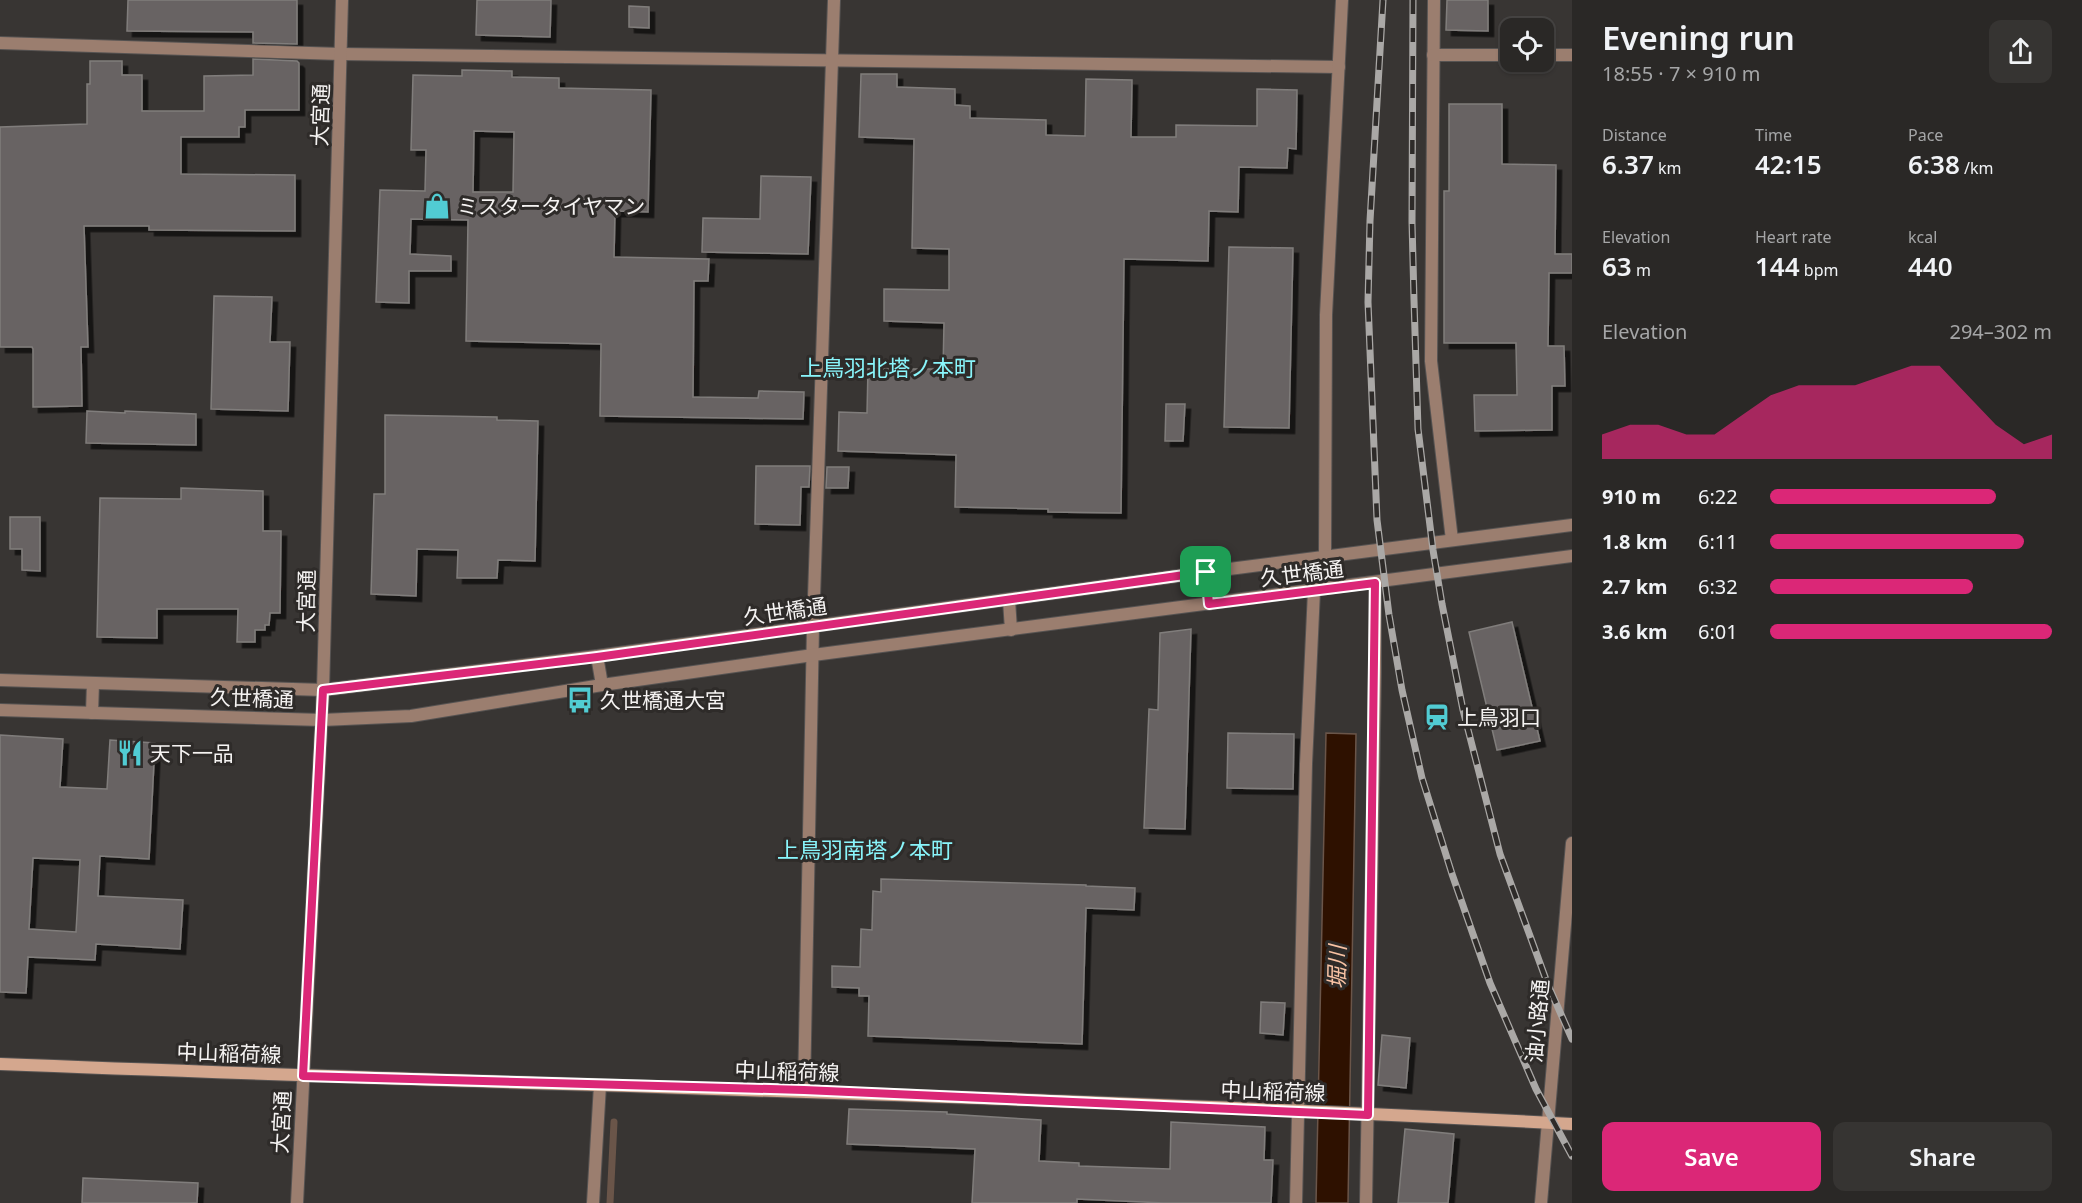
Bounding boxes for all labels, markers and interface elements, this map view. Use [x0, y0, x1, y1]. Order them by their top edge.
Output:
text: Evening run [1602, 15, 1795, 60]
map controls [1500, 18, 1554, 72]
button: locate [1500, 18, 1554, 72]
button: share [1989, 20, 2052, 83]
text: 18:55 · 7 × 910 m [1602, 60, 1760, 87]
street label: 大宮通 [305, 83, 335, 147]
text: Distance [1602, 124, 1667, 146]
text: Time [1755, 124, 1792, 146]
text: Pace [1908, 124, 1943, 146]
text: 6.37 [1602, 146, 1654, 182]
text: 42:15 [1755, 146, 1822, 182]
text: 6:38 [1908, 146, 1960, 182]
text: km [1654, 157, 1681, 179]
text: /km [1960, 157, 1993, 179]
shop icon: ミスタータイヤマン [422, 191, 452, 221]
place label: ミスタータイヤマン [457, 192, 645, 220]
text: Elevation [1602, 226, 1670, 248]
text: Heart rate [1755, 226, 1831, 248]
text: kcal [1908, 226, 1937, 248]
text: 63 [1602, 248, 1632, 284]
text: 144 [1755, 248, 1800, 284]
text: 440 [1908, 248, 1953, 284]
text: m [1632, 259, 1651, 281]
text: bpm [1800, 259, 1838, 281]
text: Elevation [1602, 318, 1687, 345]
text: 294–302 m [1949, 318, 2052, 345]
district label: 上鳥羽北塔ノ本町 [800, 352, 976, 382]
text: 910 m [1602, 483, 1661, 510]
text: 6:22 [1698, 483, 1738, 510]
text: 1.8 km [1602, 528, 1668, 555]
text: 6:11 [1698, 528, 1738, 555]
pin [1180, 546, 1231, 597]
street label: 久世橋通 [1259, 554, 1345, 592]
icon: arrive [1189, 555, 1222, 588]
street label: 大宮通 [291, 569, 321, 633]
text: 2.7 km [1602, 573, 1668, 600]
text: 6:32 [1698, 573, 1738, 600]
street label: 久世橋通 [741, 591, 829, 631]
text: 3.6 km [1602, 618, 1668, 645]
text: 6:01 [1698, 618, 1738, 645]
street label: 久世橋通 [210, 683, 294, 713]
bus stop icon: 久世橋通大宮 [565, 685, 595, 715]
place label: 久世橋通大宮 [600, 686, 726, 714]
station icon: 上鳥羽口 [1422, 702, 1452, 732]
place label: 上鳥羽口 [1457, 703, 1541, 731]
restaurant icon: 天下一品 [115, 738, 145, 768]
place label: 天下一品 [150, 739, 234, 767]
district label: 上鳥羽南塔ノ本町 [777, 834, 953, 864]
water label: 堀川 [1321, 943, 1351, 989]
street label: 油小路通 [1519, 978, 1555, 1064]
street label: 中山稲荷線 [176, 1037, 282, 1069]
street label: 中山稲荷線 [734, 1055, 840, 1087]
street label: 中山稲荷線 [1220, 1075, 1326, 1107]
street label: 大宮通 [265, 1090, 297, 1154]
button: Save [1602, 1122, 1821, 1191]
button: Share [1833, 1122, 2052, 1191]

